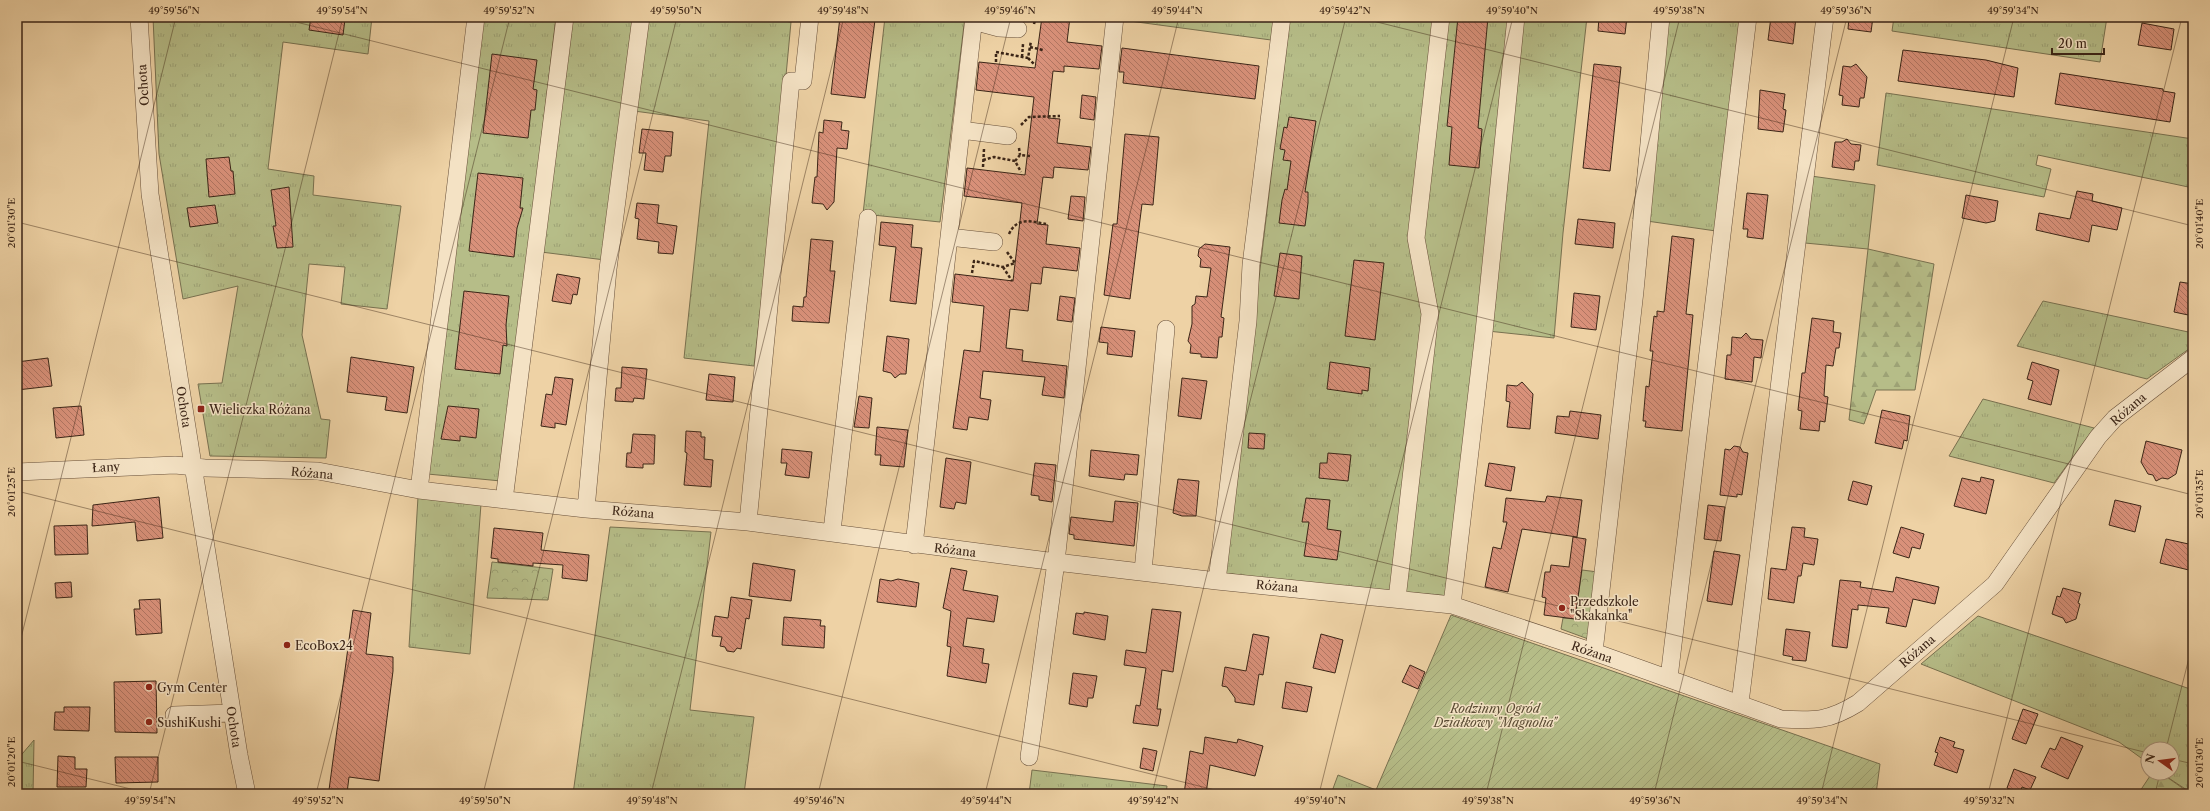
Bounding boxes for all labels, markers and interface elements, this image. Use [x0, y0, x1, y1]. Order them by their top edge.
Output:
text: 49°59'56"N [148, 4, 200, 17]
text: 49°59'54"N [316, 4, 368, 17]
text: 49°59'52"N [483, 4, 535, 17]
text: 49°59'50"N [650, 4, 702, 17]
text: 49°59'48"N [817, 4, 869, 17]
text: 49°59'46"N [984, 4, 1036, 17]
text: 49°59'44"N [1151, 4, 1203, 17]
text: 49°59'42"N [1319, 4, 1371, 17]
text: 49°59'40"N [1486, 4, 1538, 17]
text: 49°59'38"N [1653, 4, 1705, 17]
text: 49°59'36"N [1820, 4, 1872, 17]
text: 49°59'34"N [1987, 4, 2039, 17]
scale bar [2052, 30, 2104, 56]
text: 20 m [2058, 36, 2087, 51]
street label: Ochota [134, 63, 152, 106]
text: 20°01'30"E [5, 198, 18, 248]
text: 20°01'40"E [2193, 199, 2206, 249]
street label: Ochota [173, 385, 195, 429]
street label: Różana [2107, 389, 2149, 429]
place label: Wieliczka Różana [208, 402, 311, 417]
marker: Wieliczka Różana [196, 404, 206, 414]
street label: Łany [92, 459, 121, 475]
street label: Różana [290, 464, 334, 482]
text: 20°01'25"E [5, 467, 18, 517]
text: 20°01'35"E [2193, 469, 2206, 519]
street label: Różana [611, 503, 655, 521]
street label: Różana [933, 540, 978, 560]
street label: Różana [1255, 577, 1299, 595]
place label: Przedszkole "Skakanka" [1570, 594, 1639, 623]
marker: Przedszkole "Skakanka" [1557, 603, 1567, 613]
street label: Różana [1896, 631, 1938, 671]
place label: EcoBox24 [295, 638, 353, 653]
street label: Różana [1570, 638, 1615, 666]
marker: EcoBox24 [282, 640, 292, 650]
place label: Gym Center [157, 680, 227, 695]
marker: Gym Center [144, 682, 154, 692]
park label: Rodzinny Ogród Działkowy "Magnolia" [1433, 701, 1559, 730]
street label: Ochota [223, 705, 245, 749]
place label: SushiKushi [157, 715, 221, 730]
marker: SushiKushi [144, 717, 154, 727]
text: 20°01'20"E [5, 737, 18, 787]
text: 20°01'30"E [2193, 738, 2206, 788]
north arrow [2140, 741, 2180, 781]
text: N [2142, 752, 2158, 765]
text: 49°59'54"N [124, 794, 176, 807]
text: 49°59'52"N [292, 794, 344, 807]
text: 49°59'50"N [459, 794, 511, 807]
text: 49°59'48"N [626, 794, 678, 807]
text: 49°59'46"N [793, 794, 845, 807]
text: 49°59'44"N [960, 794, 1012, 807]
text: 49°59'42"N [1127, 794, 1179, 807]
text: 49°59'40"N [1294, 794, 1346, 807]
text: 49°59'38"N [1462, 794, 1514, 807]
text: 49°59'36"N [1629, 794, 1681, 807]
text: 49°59'34"N [1796, 794, 1848, 807]
text: 49°59'32"N [1963, 794, 2015, 807]

